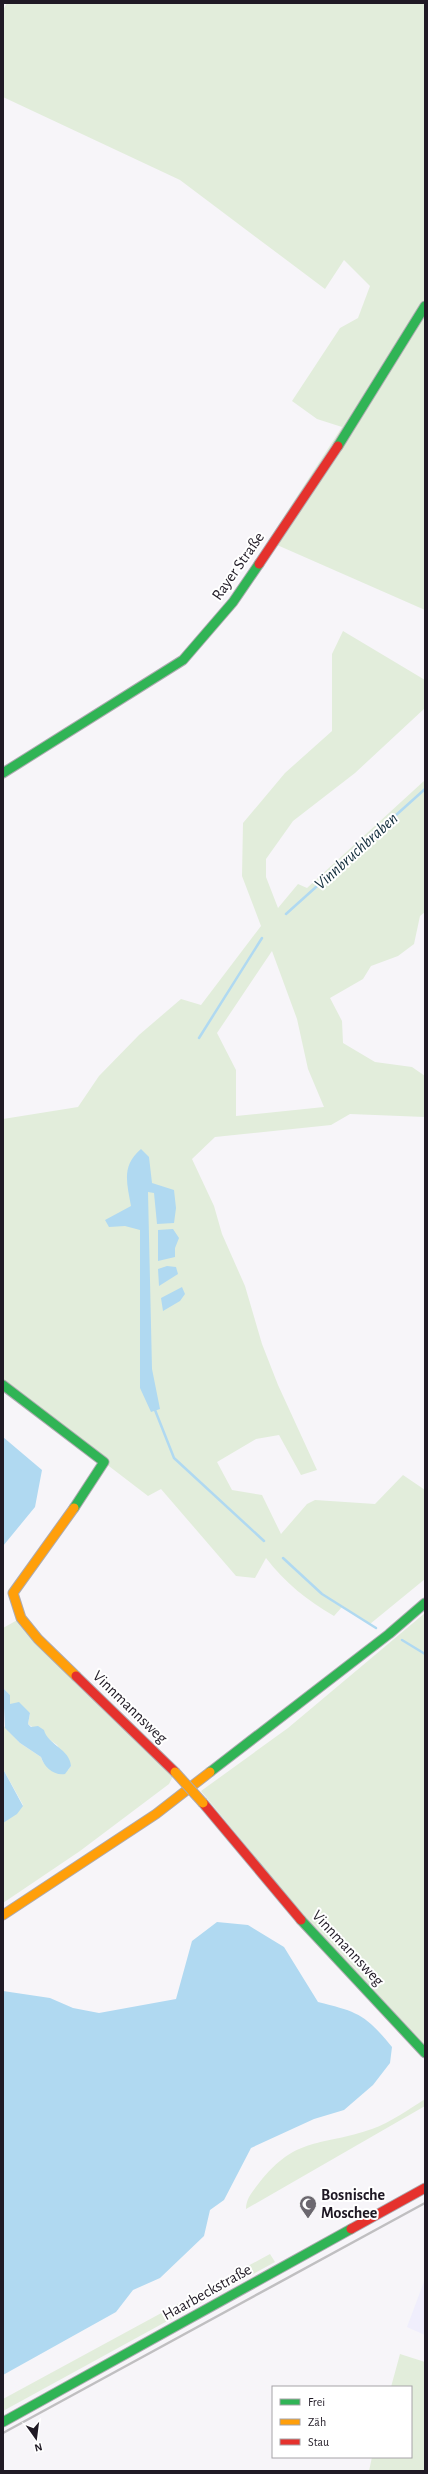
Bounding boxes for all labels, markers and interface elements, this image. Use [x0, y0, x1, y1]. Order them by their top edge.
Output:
street label: Rayer Straße [209, 529, 268, 603]
water label: Vinnbruchbraben [311, 809, 401, 893]
street label: Vinnmannsweg [90, 1668, 171, 1747]
street label: Vinnmannsweg [309, 1907, 387, 1989]
place label: Bosnische Moschee [321, 2187, 386, 2221]
mosque icon: Bosnische Moschee [298, 2194, 318, 2219]
street label: Haarbeckstraße [160, 2261, 254, 2323]
legend [272, 2386, 412, 2458]
text: Frei [308, 2396, 325, 2408]
text: Zäh [308, 2416, 326, 2428]
north arrow [16, 2418, 56, 2458]
text: Stau [308, 2436, 329, 2448]
text: N [33, 2441, 43, 2453]

